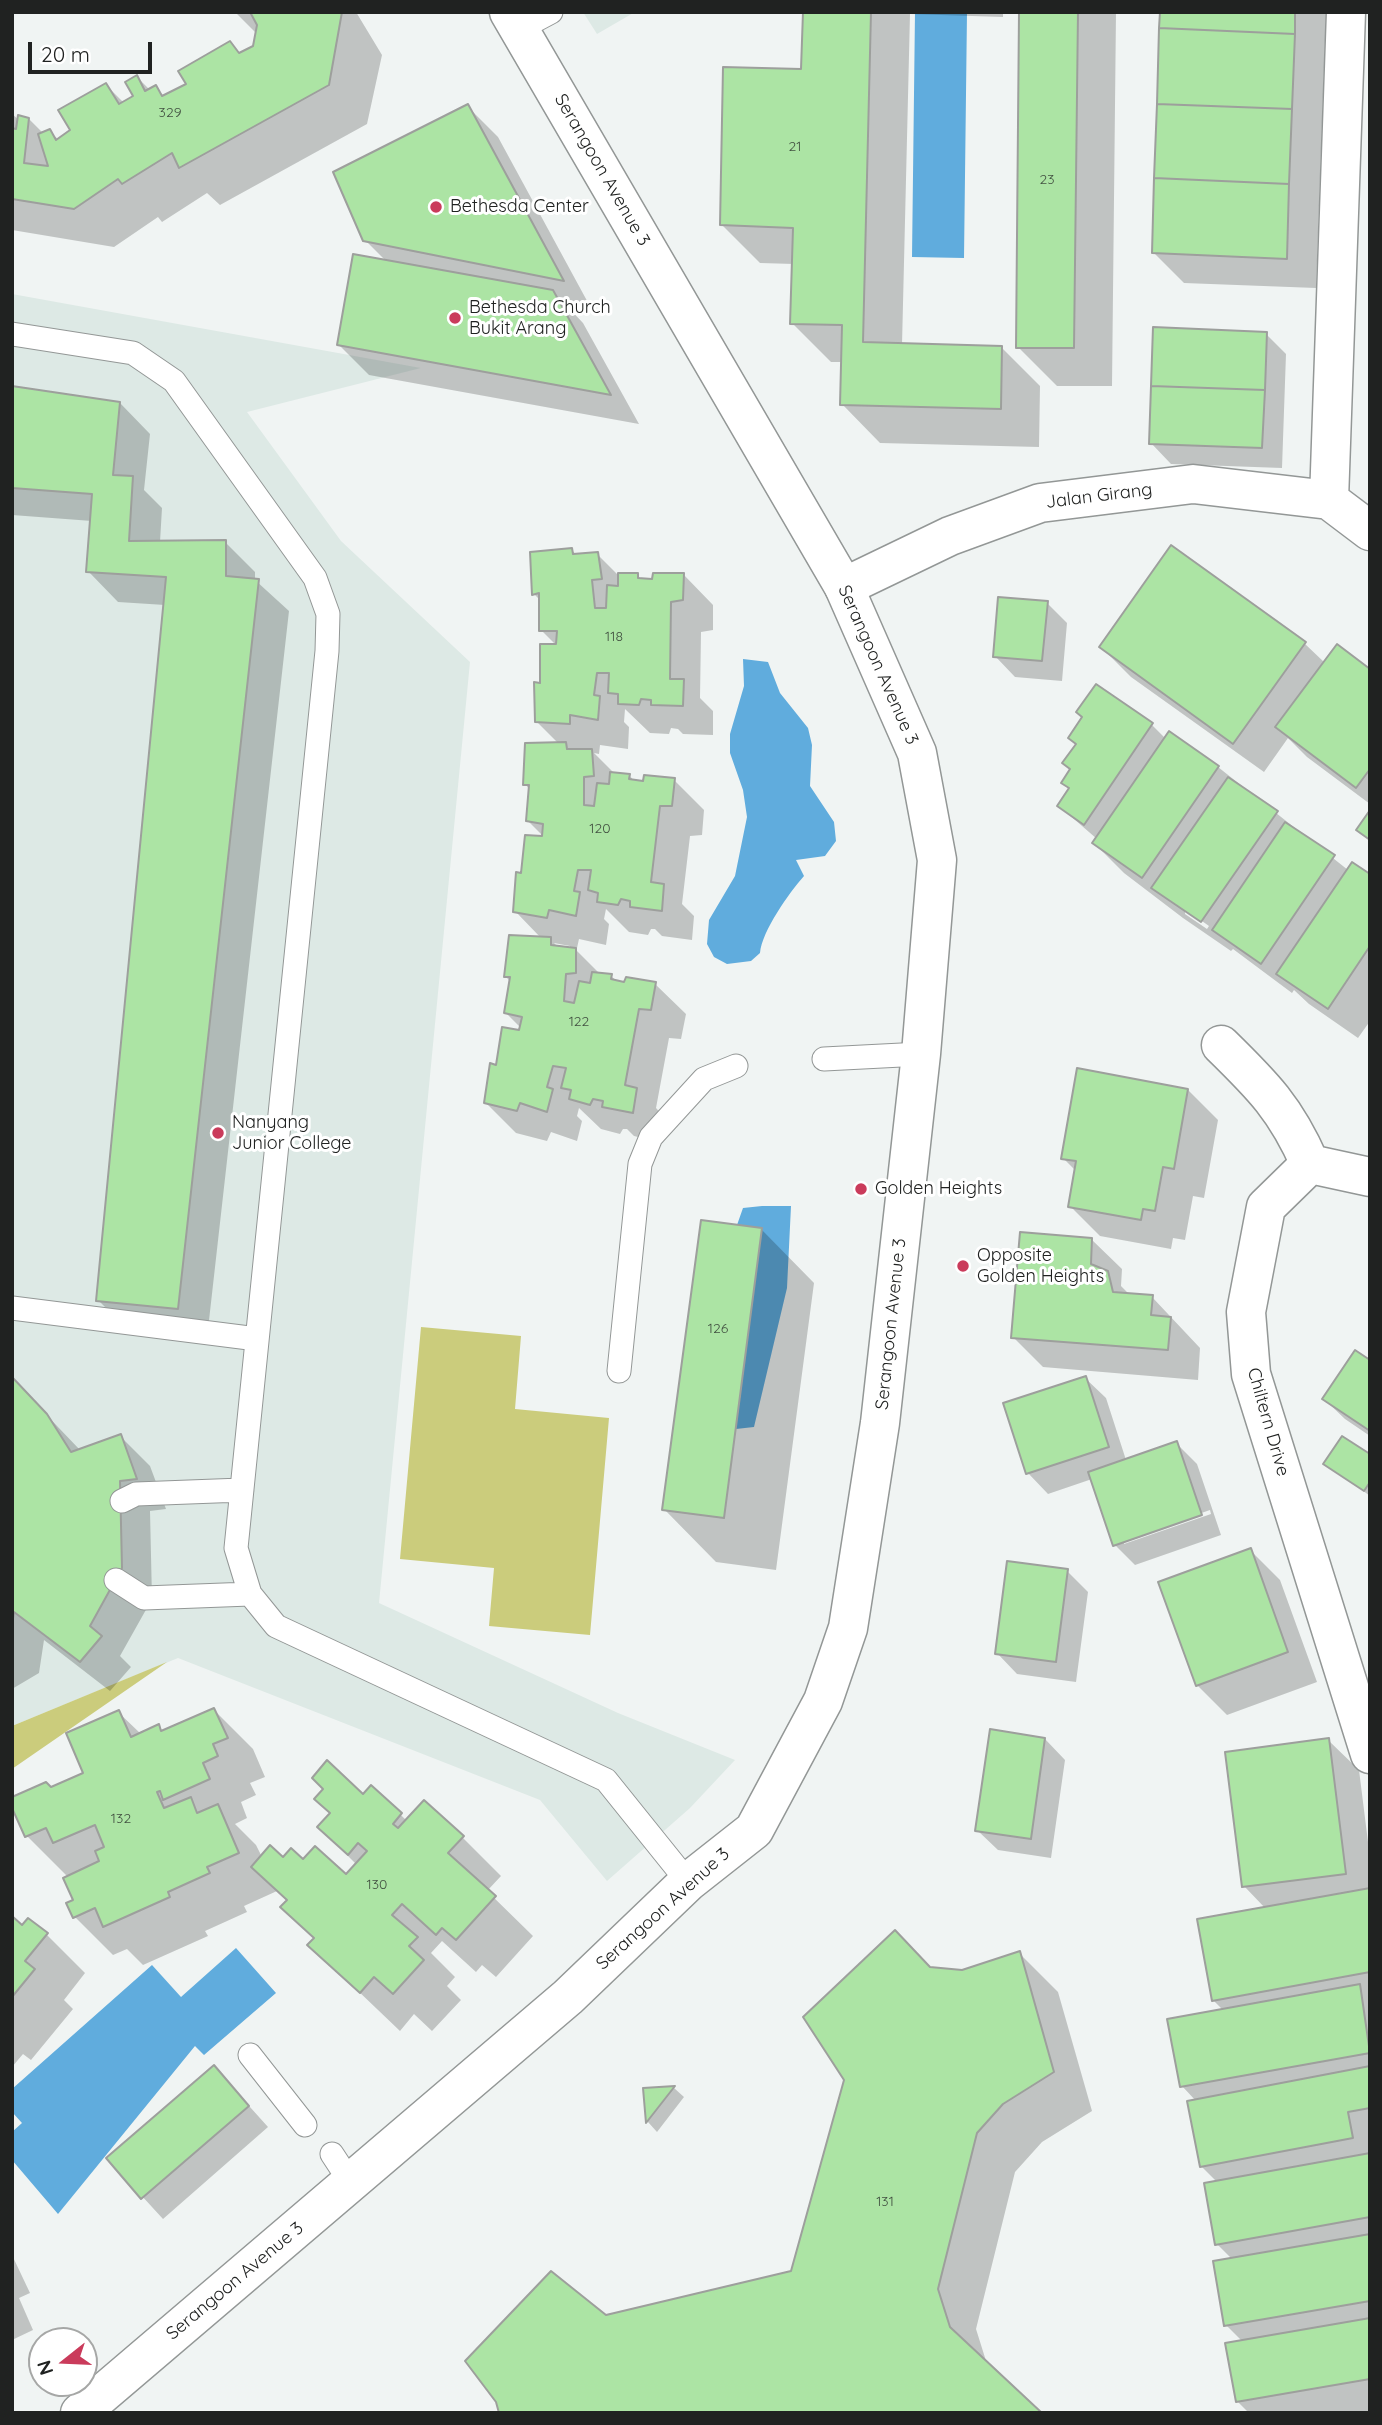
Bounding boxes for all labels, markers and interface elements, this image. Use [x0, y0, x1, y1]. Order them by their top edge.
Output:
scale bar [32, 28, 156, 72]
text: 20 m [41, 41, 90, 67]
street label: Serangoon Avenue 3 [550, 90, 654, 250]
house number: 329 [159, 105, 181, 121]
house number: 21 [789, 139, 801, 155]
house number: 23 [1039, 172, 1055, 188]
place label: Bethesda Center [450, 196, 589, 218]
marker: Bethesda Center [428, 199, 444, 215]
place label: Bethesda Church Bukit Arang [469, 297, 611, 340]
marker: Bethesda Church Bukit Arang [447, 310, 463, 326]
street label: Jalan Girang [1044, 479, 1154, 513]
street label: Serangoon Avenue 3 [833, 582, 923, 748]
house number: 118 [605, 629, 623, 645]
house number: 120 [589, 821, 611, 837]
house number: 122 [569, 1014, 589, 1030]
place label: Nanyang Junior College [232, 1112, 351, 1154]
marker: Nanyang Junior College [210, 1125, 226, 1141]
place label: Golden Heights [875, 1178, 1002, 1200]
marker: Golden Heights [853, 1181, 869, 1197]
street label: Serangoon Avenue 3 [871, 1237, 911, 1411]
place label: Opposite Golden Heights [977, 1245, 1104, 1288]
marker: Opposite Golden Heights [955, 1258, 971, 1274]
house number: 126 [708, 1321, 728, 1337]
street label: Chiltern Drive [1242, 1365, 1294, 1479]
house number: 132 [111, 1811, 131, 1827]
street label: Serangoon Avenue 3 [592, 1843, 734, 1975]
house number: 130 [367, 1877, 387, 1893]
house number: 131 [876, 2194, 894, 2210]
street label: Serangoon Avenue 3 [162, 2217, 308, 2345]
north arrow [28, 2327, 98, 2397]
text: N [31, 2358, 59, 2378]

